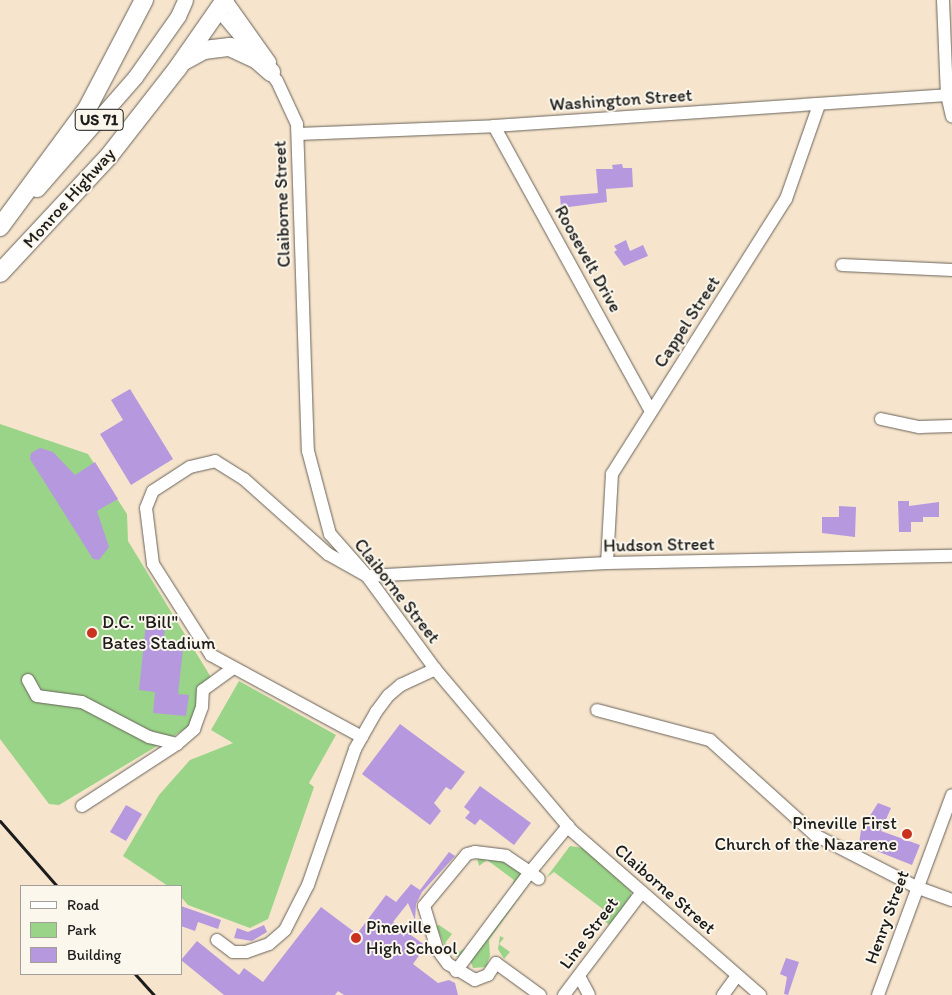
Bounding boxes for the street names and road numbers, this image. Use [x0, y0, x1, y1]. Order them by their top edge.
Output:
street label: Washington Street [549, 84, 693, 116]
road number: US 71 [74, 106, 124, 134]
street label: Claiborne Street [269, 140, 295, 268]
street label: Monroe Highway [18, 143, 120, 253]
street label: Roosevelt Drive [550, 202, 626, 316]
street label: Cappel Street [649, 272, 725, 372]
street label: Hudson Street [603, 533, 715, 557]
street label: Claiborne Street [349, 534, 445, 648]
street label: Claiborne Street [610, 839, 720, 939]
street label: Henry Street [860, 867, 914, 967]
street label: Line Street [555, 893, 623, 973]

